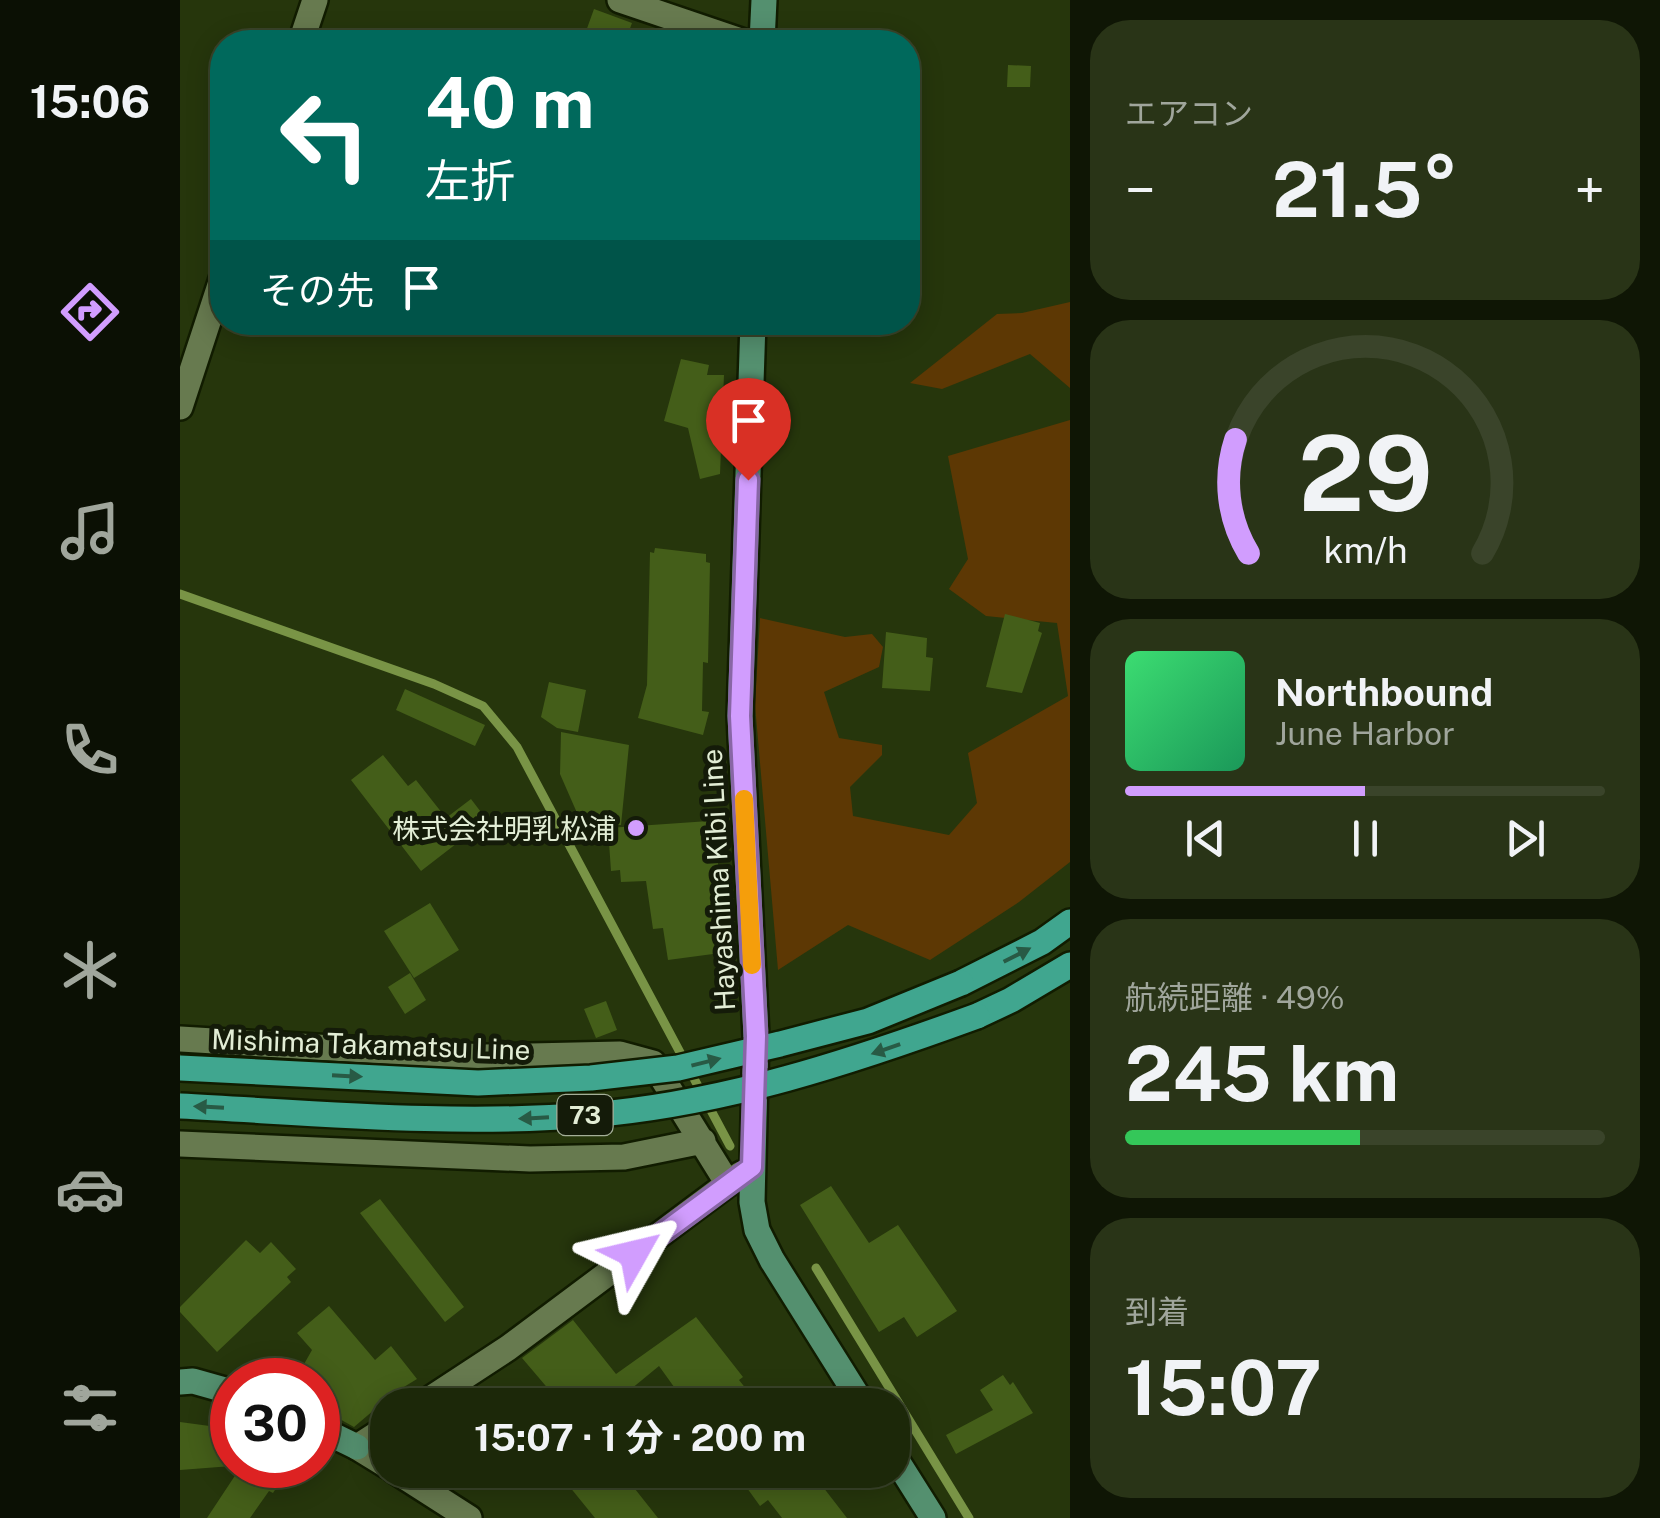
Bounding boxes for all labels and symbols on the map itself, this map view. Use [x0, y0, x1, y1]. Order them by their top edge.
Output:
pin [706, 378, 791, 481]
street label: Hayashima Kibi Line [695, 748, 741, 1012]
place label: 株式会社明乳松浦 [392, 812, 616, 845]
marker: 株式会社明乳松浦 [625, 817, 647, 839]
one-way arrow [1002, 947, 1031, 964]
street label: Mishima Takamatsu Line [211, 1022, 531, 1066]
one-way arrow [870, 1042, 900, 1057]
one-way arrow [691, 1053, 722, 1069]
one-way arrow [332, 1069, 364, 1085]
road number: 73 [558, 1095, 612, 1135]
one-way arrow [193, 1099, 225, 1115]
one-way arrow [517, 1110, 549, 1126]
position arrow [582, 1202, 686, 1306]
speed limit sign: 30 [210, 1358, 340, 1488]

